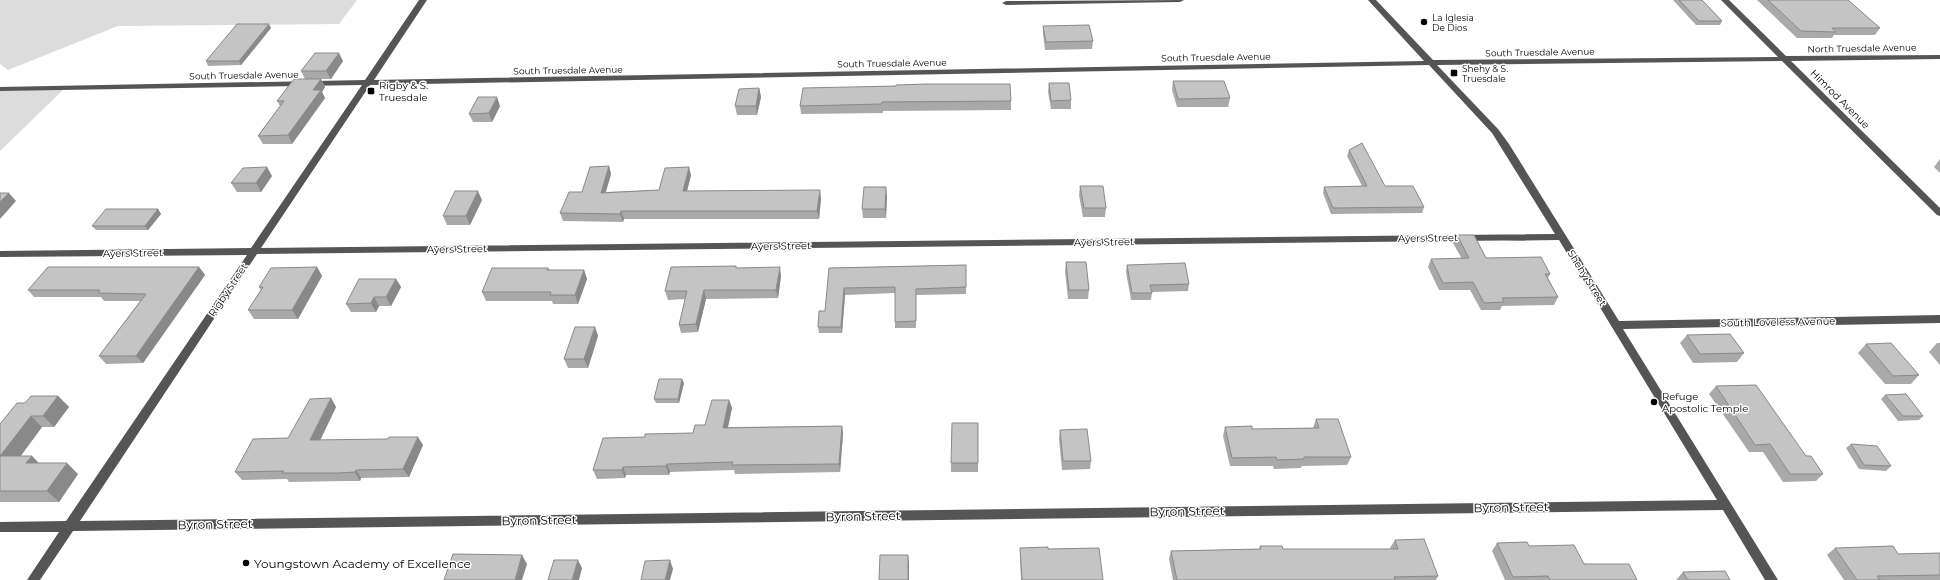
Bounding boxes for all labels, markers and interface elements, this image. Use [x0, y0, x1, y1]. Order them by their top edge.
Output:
place label: La Iglesia De Dios [1432, 12, 1474, 33]
marker: La Iglesia De Dios [1419, 17, 1429, 27]
street label: North Truesdale Avenue [1807, 42, 1917, 54]
street label: South Truesdale Avenue [1485, 46, 1595, 58]
street label: South Truesdale Avenue [1161, 51, 1271, 63]
street label: South Truesdale Avenue [837, 57, 947, 69]
place label: Shehy & S. Truesdale [1462, 63, 1508, 84]
street label: South Truesdale Avenue [513, 64, 623, 76]
street label: Himrod Avenue [1808, 67, 1872, 131]
marker: Shehy & S. Truesdale [1449, 68, 1459, 78]
street label: South Truesdale Avenue [189, 69, 299, 81]
place label: Rigby & S. Truesdale [379, 79, 428, 104]
marker: Rigby & S. Truesdale [366, 86, 376, 96]
street label: Ayers Street [1398, 231, 1458, 245]
street label: Ayers Street [1074, 235, 1134, 249]
street label: Ayers Street [751, 239, 811, 253]
street label: Ayers Street [427, 242, 487, 256]
street label: Ayers Street [103, 246, 163, 260]
street label: Shehy Street [1565, 248, 1609, 308]
street label: Rigby Street [205, 261, 251, 319]
street label: South Loveless Avenue [1721, 315, 1835, 329]
place label: Refuge Apostolic Temple [1662, 390, 1748, 415]
marker: Refuge Apostolic Temple [1649, 397, 1659, 407]
street label: Byron Street [1473, 499, 1549, 515]
street label: Byron Street [1149, 503, 1225, 519]
street label: Byron Street [825, 508, 901, 524]
street label: Byron Street [501, 512, 577, 528]
street label: Byron Street [177, 516, 253, 532]
place label: Youngstown Academy of Excellence [254, 556, 471, 571]
marker: Youngstown Academy of Excellence [241, 558, 251, 568]

